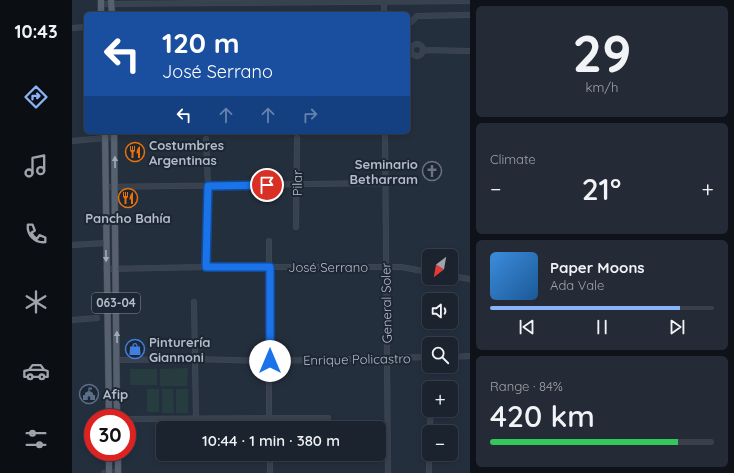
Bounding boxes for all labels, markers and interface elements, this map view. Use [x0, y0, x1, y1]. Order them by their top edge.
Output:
text: 10:43 [14, 20, 58, 43]
text: 29 [572, 20, 632, 85]
text: 120 m [162, 25, 240, 60]
icon: left [96, 28, 148, 80]
text: José Serrano [162, 60, 273, 83]
text: km/h [586, 79, 618, 95]
icon: directions [22, 83, 50, 111]
icon: left [173, 104, 195, 126]
icon: ahead [215, 104, 237, 126]
icon: ahead [257, 104, 279, 126]
icon: right [299, 104, 321, 126]
place label: Costumbres Argentinas [149, 137, 224, 168]
restaurant icon: Costumbres Argentinas [124, 141, 146, 163]
text: Climate [490, 151, 536, 167]
icon: music [22, 152, 50, 180]
one-way arrow [112, 155, 118, 168]
place label: Seminario Betharram [349, 156, 418, 187]
church icon: Seminario Betharram [421, 160, 443, 182]
pin [250, 168, 284, 202]
street label: Pilar [289, 170, 305, 196]
text: 21° [582, 170, 621, 208]
icon: arrive [256, 174, 278, 196]
text: − [490, 175, 501, 203]
text: + [702, 175, 714, 203]
restaurant icon: Pancho Bahía [117, 187, 139, 209]
place label: Pancho Bahía [85, 210, 171, 226]
icon: phone [22, 220, 50, 248]
north arrow [422, 249, 458, 285]
map controls [422, 249, 458, 461]
one-way arrow [103, 250, 109, 263]
text: Paper Moons [550, 258, 645, 277]
street label: José Serrano [288, 259, 368, 275]
street label: General Soler [377, 262, 395, 344]
text: Ada Vale [550, 277, 604, 293]
icon: climate [22, 288, 50, 316]
road number: 063-04 [92, 293, 140, 313]
button: sound [422, 293, 458, 329]
icon: previous [516, 316, 538, 338]
icon: pause [591, 316, 613, 338]
icon: next [666, 316, 688, 338]
one-way arrow [114, 330, 120, 343]
place label: Pinturería Giannoni [149, 334, 211, 365]
button: search [422, 337, 458, 373]
shop icon: Pinturería Giannoni [124, 338, 146, 360]
position arrow [249, 340, 291, 382]
street label: Enrique Policastro [303, 350, 411, 368]
icon: car [22, 357, 50, 385]
text: Range · 84% [490, 378, 563, 394]
button: + [422, 381, 458, 417]
public building icon: Afip [78, 383, 100, 405]
place label: Afip [103, 386, 128, 402]
text: 420 km [490, 397, 595, 435]
speed limit sign: 30 [84, 409, 136, 461]
icon: filters [22, 425, 50, 453]
button: − [422, 425, 458, 461]
text: 10:44 · 1 min · 380 m [202, 431, 340, 450]

